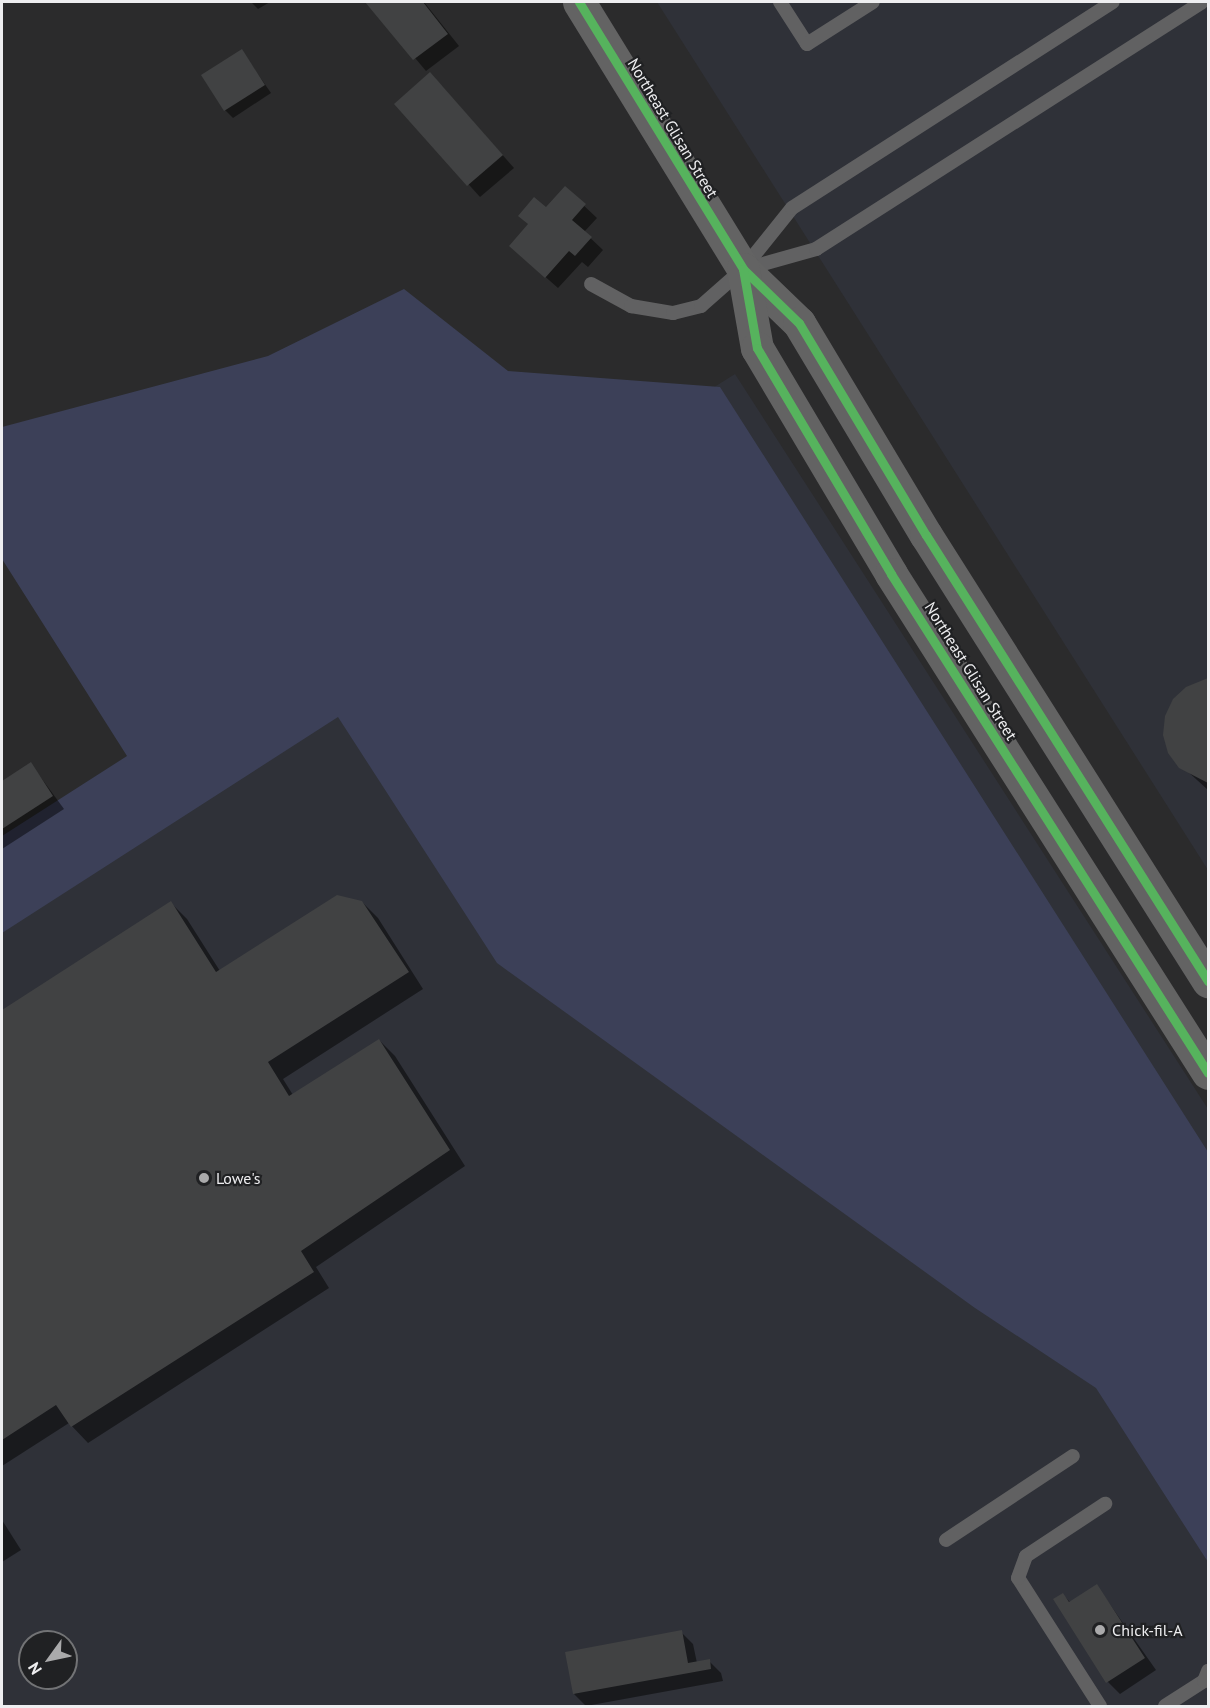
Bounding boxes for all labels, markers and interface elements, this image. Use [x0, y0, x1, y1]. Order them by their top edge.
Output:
street label: Northeast Glisan Street [624, 55, 722, 201]
street label: Northeast Glisan Street [921, 598, 1021, 744]
place label: Lowe's [216, 1168, 260, 1188]
marker: Lowe's [197, 1171, 211, 1185]
place label: Chick-fil-A [1112, 1620, 1183, 1640]
marker: Chick-fil-A [1093, 1623, 1107, 1637]
north arrow [18, 1630, 78, 1690]
text: N [23, 1659, 46, 1679]

